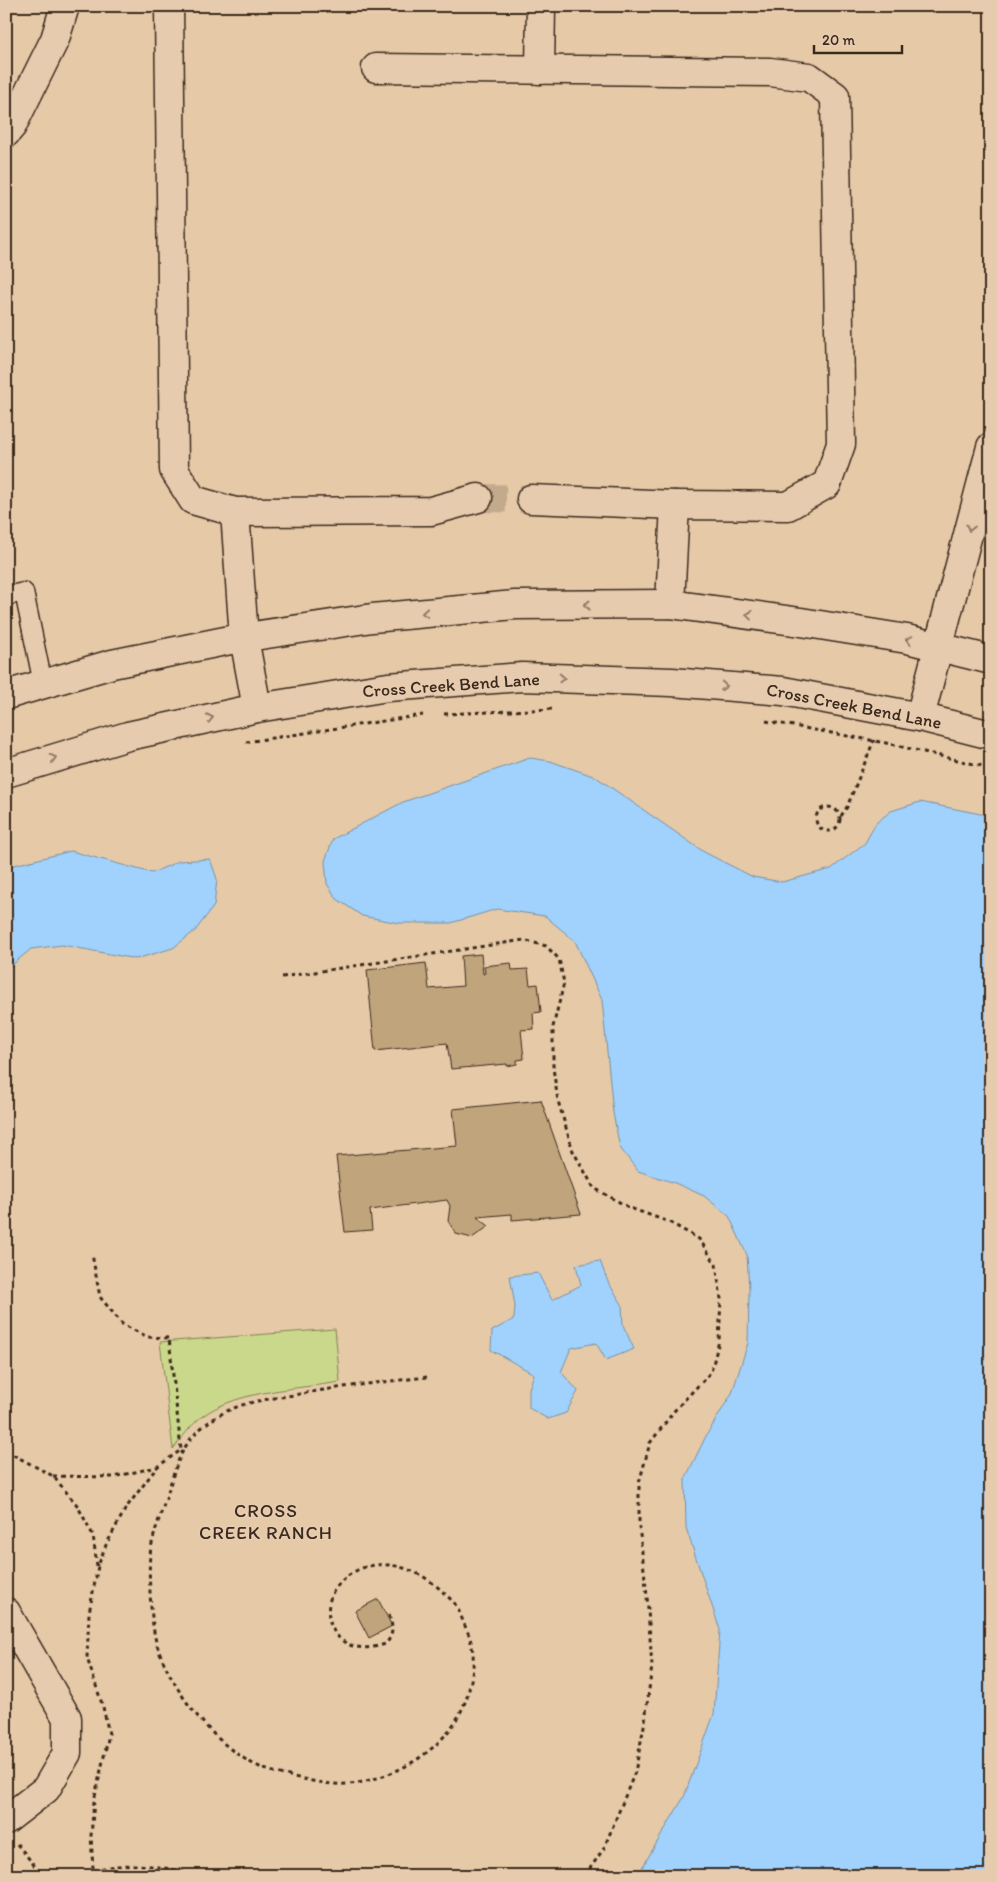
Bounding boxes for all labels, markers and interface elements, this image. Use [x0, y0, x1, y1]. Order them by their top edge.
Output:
scale bar [814, 22, 902, 54]
text: 20 m [822, 31, 856, 49]
one-way arrow [965, 523, 976, 532]
one-way arrow [583, 600, 590, 610]
one-way arrow [421, 607, 429, 618]
one-way arrow [745, 610, 753, 621]
one-way arrow [905, 635, 914, 645]
street label: Cross Creek Bend Lane [361, 668, 541, 702]
one-way arrow [558, 673, 566, 683]
street label: Cross Creek Bend Lane [765, 678, 943, 734]
one-way arrow [720, 680, 728, 691]
one-way arrow [206, 713, 215, 724]
one-way arrow [48, 754, 56, 764]
district label: CROSS CREEK RANCH [199, 1499, 333, 1544]

